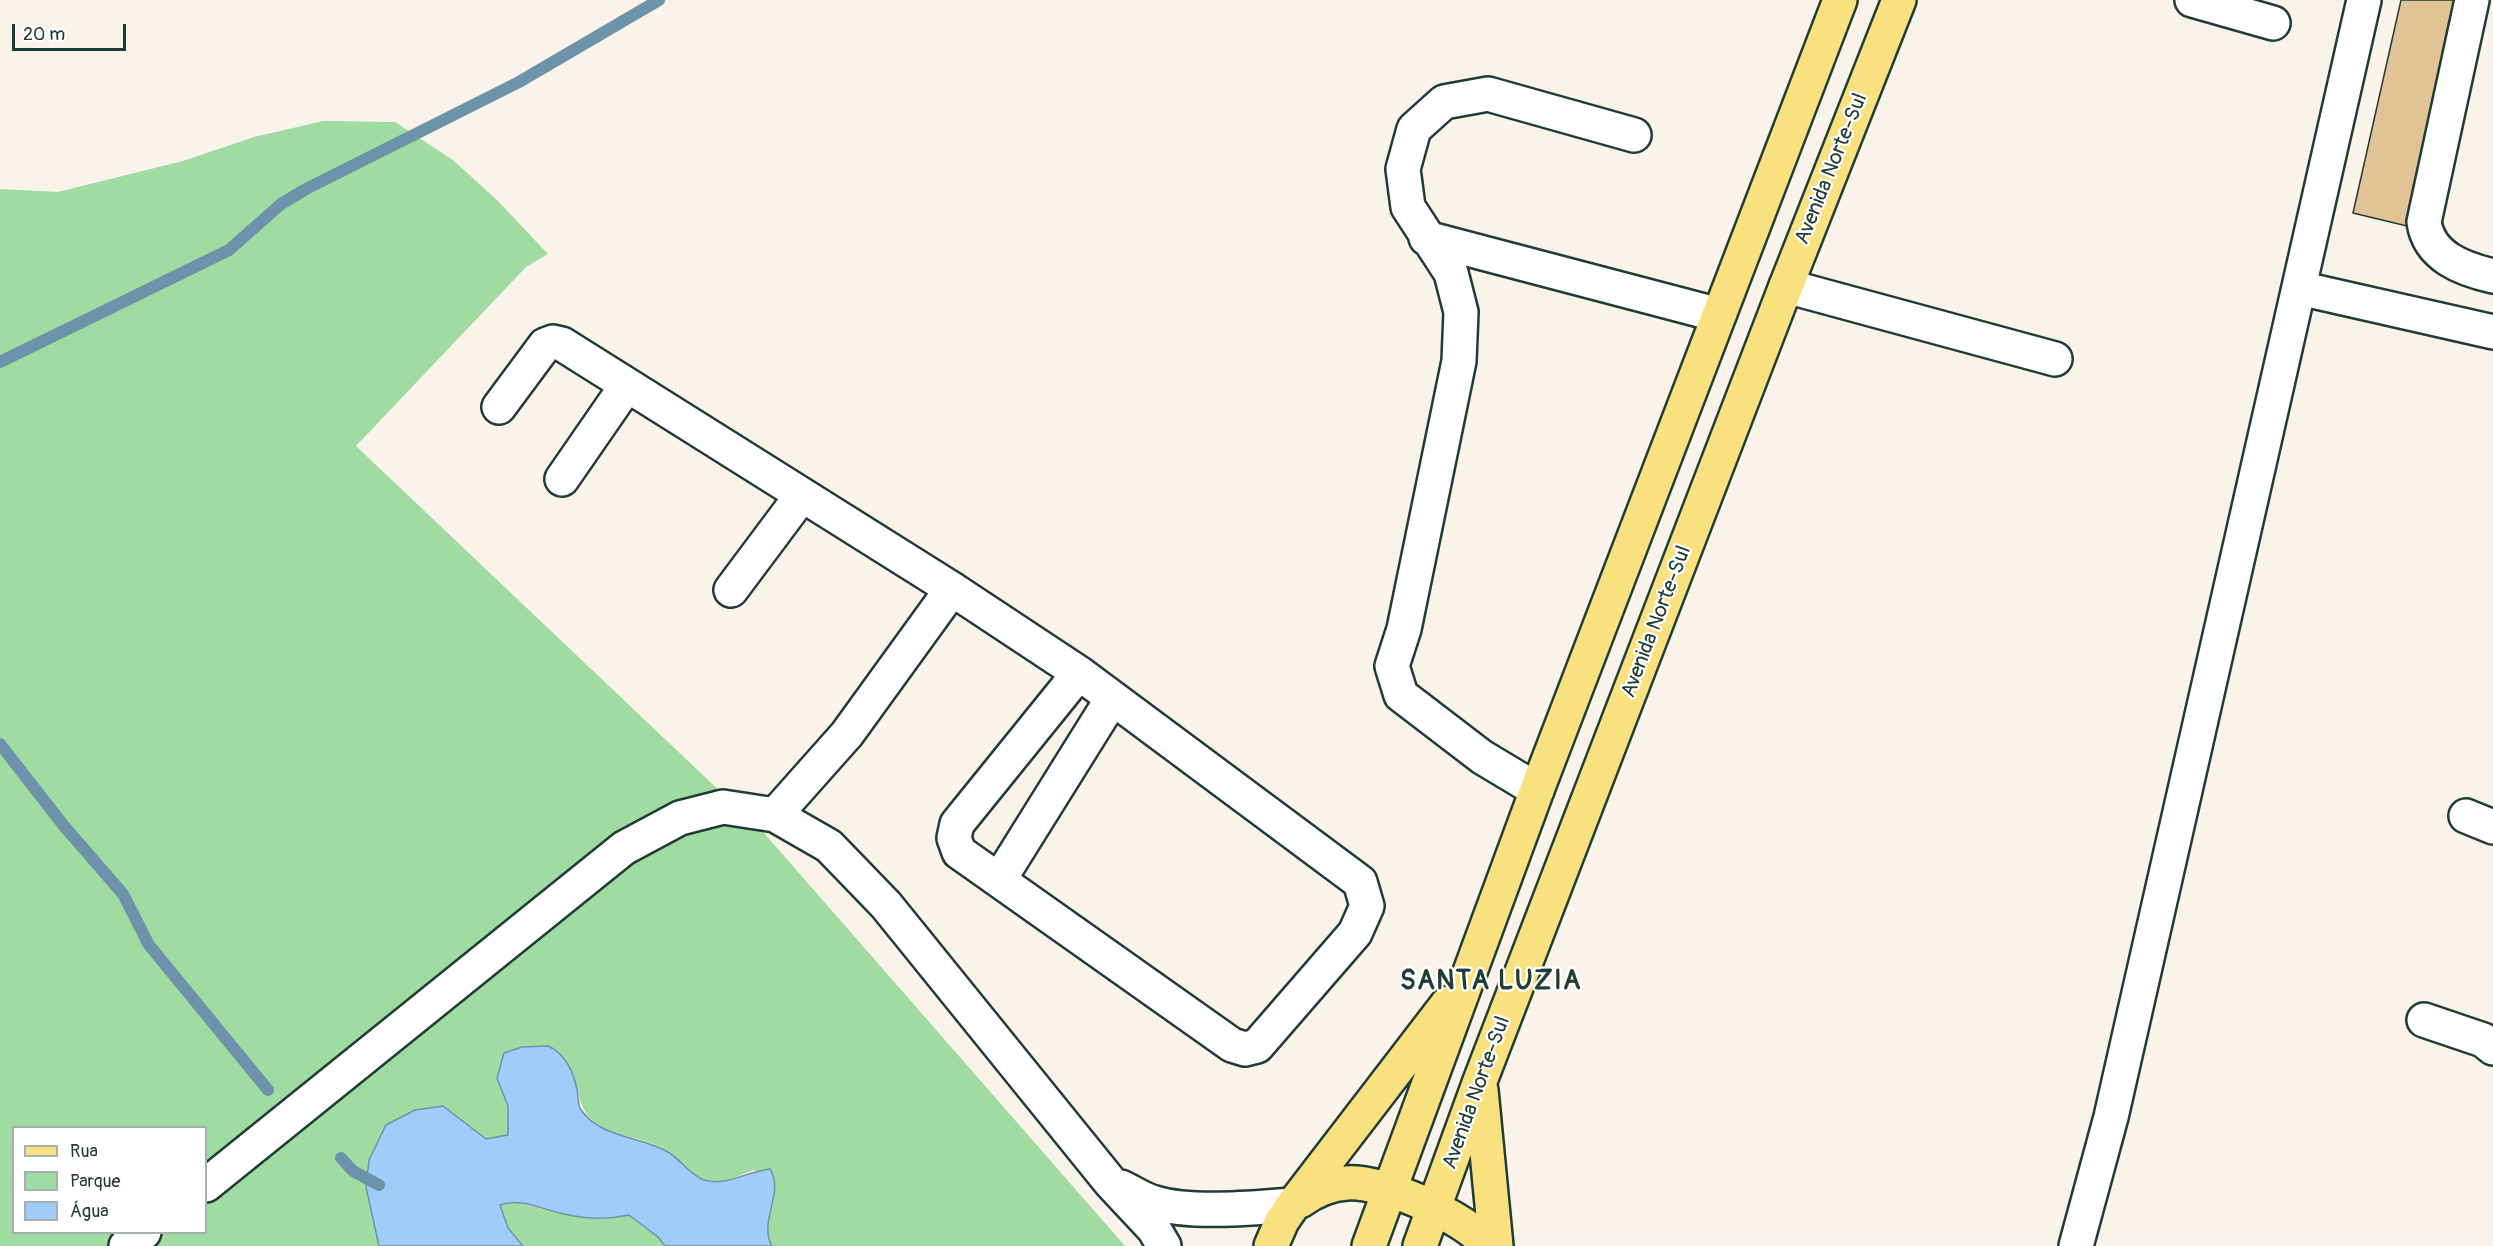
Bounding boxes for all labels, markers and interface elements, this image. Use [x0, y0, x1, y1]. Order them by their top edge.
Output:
scale bar [15, 12, 129, 50]
text: 20 m [23, 23, 65, 46]
street label: Avenida Norte-Sul [1790, 90, 1874, 248]
street label: Avenida Norte-Sul [1616, 543, 1698, 701]
district label: SANTA LUZIA [1400, 966, 1582, 998]
street label: Avenida Norte-Sul [1438, 1013, 1516, 1173]
legend [12, 1126, 207, 1234]
text: Rua [70, 1140, 98, 1163]
text: Parque [70, 1170, 120, 1193]
text: Água [70, 1200, 109, 1223]

